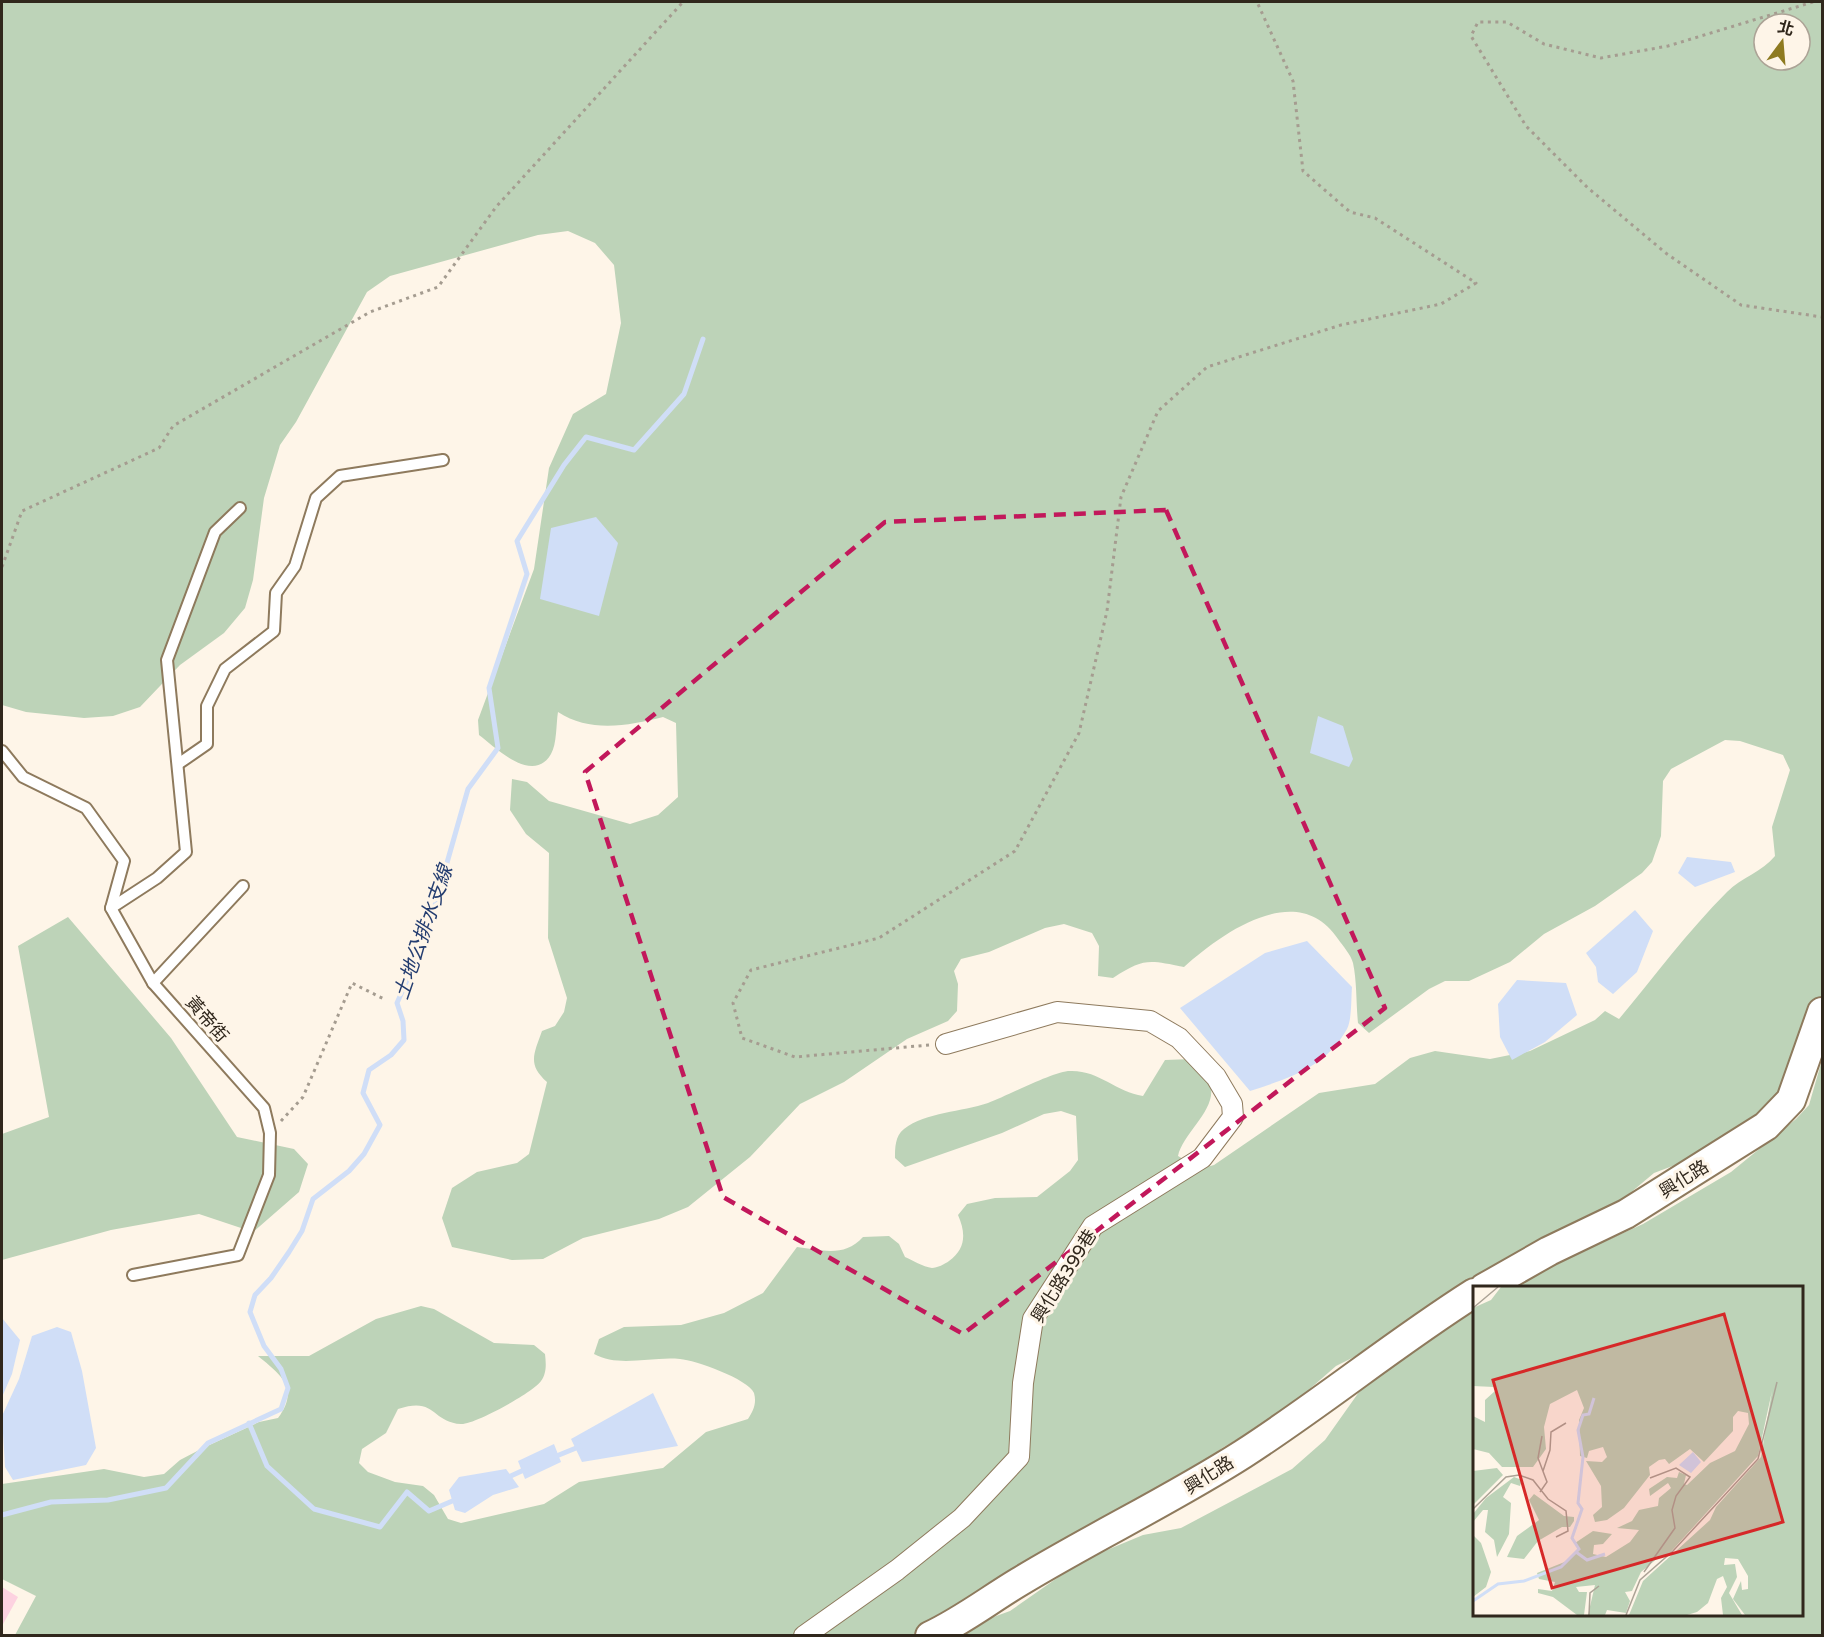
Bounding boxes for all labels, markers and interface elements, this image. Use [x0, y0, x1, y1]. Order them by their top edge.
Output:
north arrow [1752, 12, 1812, 72]
text: 北 [1775, 17, 1796, 40]
water label: 土地公排水支線 [390, 860, 459, 1002]
street label: 黃帝街 [181, 991, 233, 1047]
street label: 興化路 [1655, 1155, 1713, 1203]
street label: 興化路399巷 [1027, 1225, 1101, 1327]
inset map [1473, 1286, 1803, 1616]
street label: 興化路 [1180, 1451, 1238, 1499]

